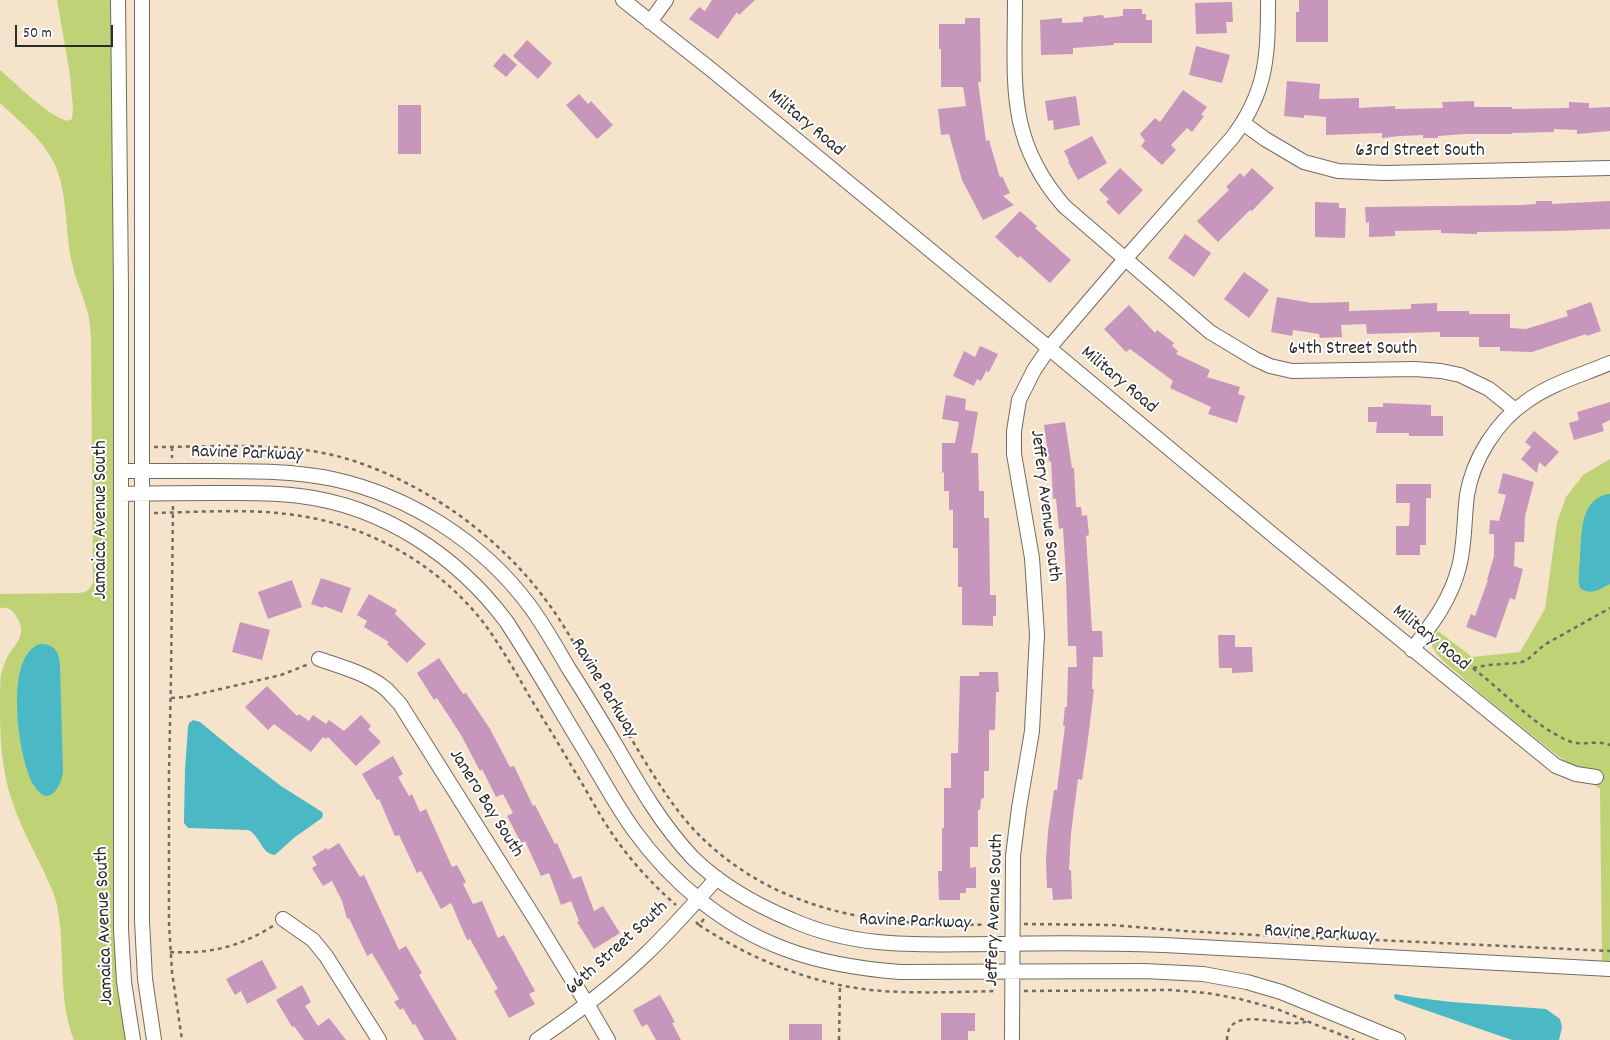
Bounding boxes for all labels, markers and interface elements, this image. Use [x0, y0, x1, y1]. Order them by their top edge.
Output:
scale bar [18, 15, 115, 47]
text: 50 m [23, 23, 52, 45]
street label: Military Road [762, 85, 848, 163]
street label: 63rd Street South [1355, 141, 1485, 163]
street label: 64th Street South [1289, 339, 1417, 361]
street label: Military Road [1075, 342, 1161, 420]
street label: Jeffery Avenue South [1023, 429, 1065, 583]
street label: Jamaica Avenue South [91, 440, 113, 600]
street label: Ravine Parkway [191, 442, 303, 468]
street label: Military Road [1387, 601, 1473, 677]
street label: Ravine Parkway [564, 635, 642, 743]
street label: Janero Bay South [443, 746, 527, 862]
street label: Jeffery Avenue South [982, 833, 1010, 987]
street label: Jamaica Avenue South [92, 846, 120, 1006]
street label: 66th Street South [562, 897, 674, 1001]
street label: Ravine Parkway [859, 910, 971, 936]
street label: Ravine Parkway [1263, 921, 1377, 949]

